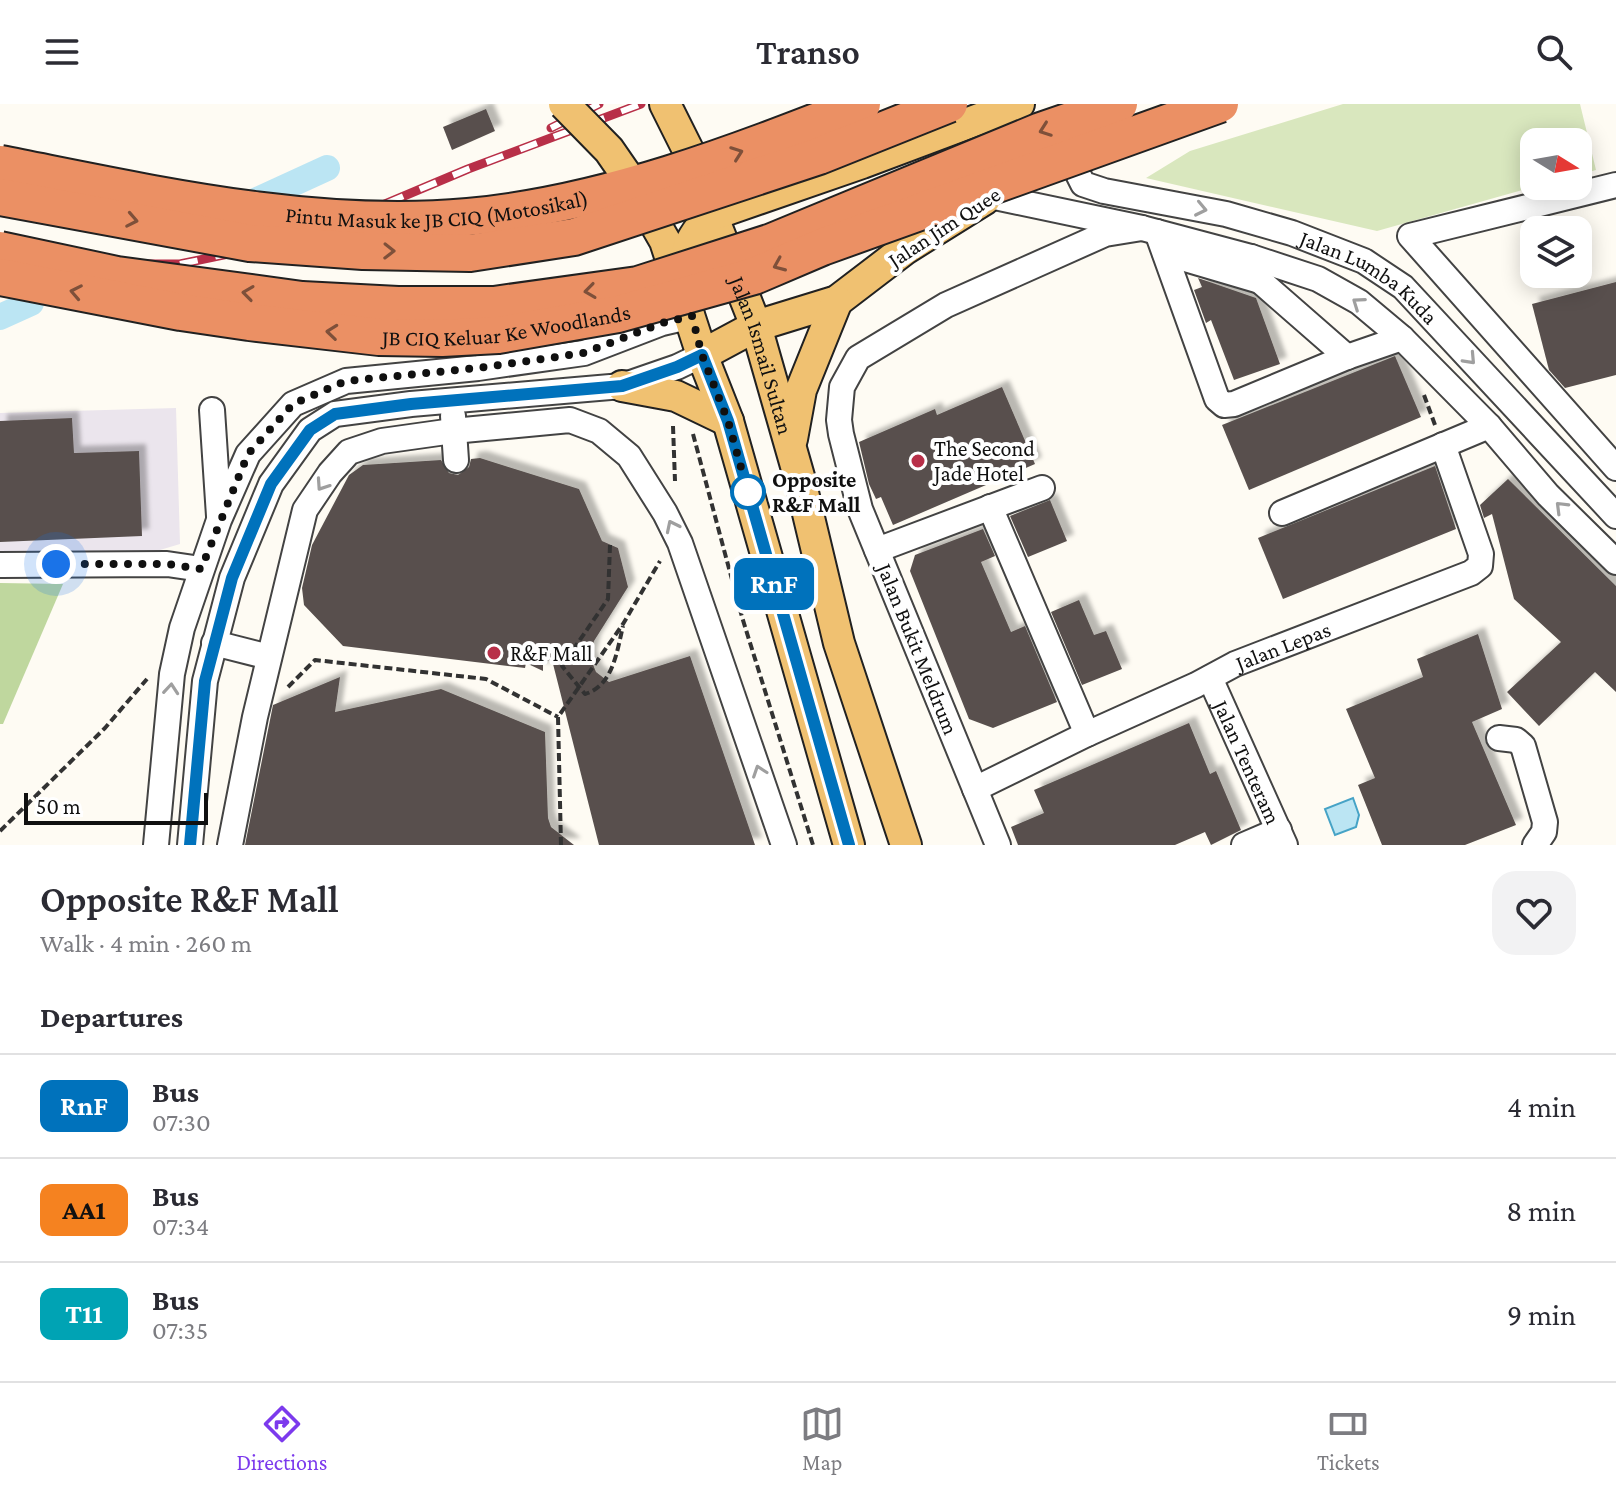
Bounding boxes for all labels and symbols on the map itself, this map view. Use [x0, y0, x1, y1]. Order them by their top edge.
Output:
one-way arrow [1039, 120, 1053, 137]
north arrow [1520, 128, 1592, 200]
one-way arrow [729, 146, 743, 163]
street label: Jalan Jim Quee [882, 182, 1005, 274]
street label: Pintu Masuk ke JB CIQ (Motosikal) [284, 185, 591, 233]
one-way arrow [1194, 200, 1208, 217]
one-way arrow [125, 211, 139, 228]
street label: Jalan Lumba Kuda [1295, 224, 1443, 329]
one-way arrow [383, 243, 396, 260]
one-way arrow [773, 256, 787, 272]
street label: Jalan Ismail Sultan [724, 271, 799, 437]
one-way arrow [583, 282, 597, 299]
one-way arrow [69, 284, 83, 301]
one-way arrow [241, 285, 255, 302]
one-way arrow [1353, 298, 1367, 313]
street label: JB CIQ Keluar Ke Woodlands [380, 299, 633, 351]
one-way arrow [325, 323, 338, 340]
one-way arrow [1461, 350, 1475, 364]
place label: The Second Jade Hotel [932, 436, 1035, 486]
marker: The Second Jade Hotel [909, 452, 927, 470]
place label: Opposite R&F Mall [772, 467, 861, 517]
marker: Opposite R&F Mall [731, 475, 765, 509]
one-way arrow [316, 477, 331, 491]
one-way arrow [1555, 502, 1570, 517]
one-way arrow [666, 520, 682, 535]
your location [36, 544, 76, 584]
line badge: RnF [728, 558, 820, 610]
street label: Jalan Bukit Meldrum [871, 558, 964, 739]
street label: Jalan Lepas [1230, 616, 1334, 676]
place label: R&F Mall [510, 641, 593, 666]
marker: R&F Mall [485, 644, 503, 662]
one-way arrow [162, 682, 179, 695]
street label: Jalan Tenteram [1208, 694, 1287, 828]
one-way arrow [752, 765, 768, 779]
scale bar [24, 789, 208, 825]

